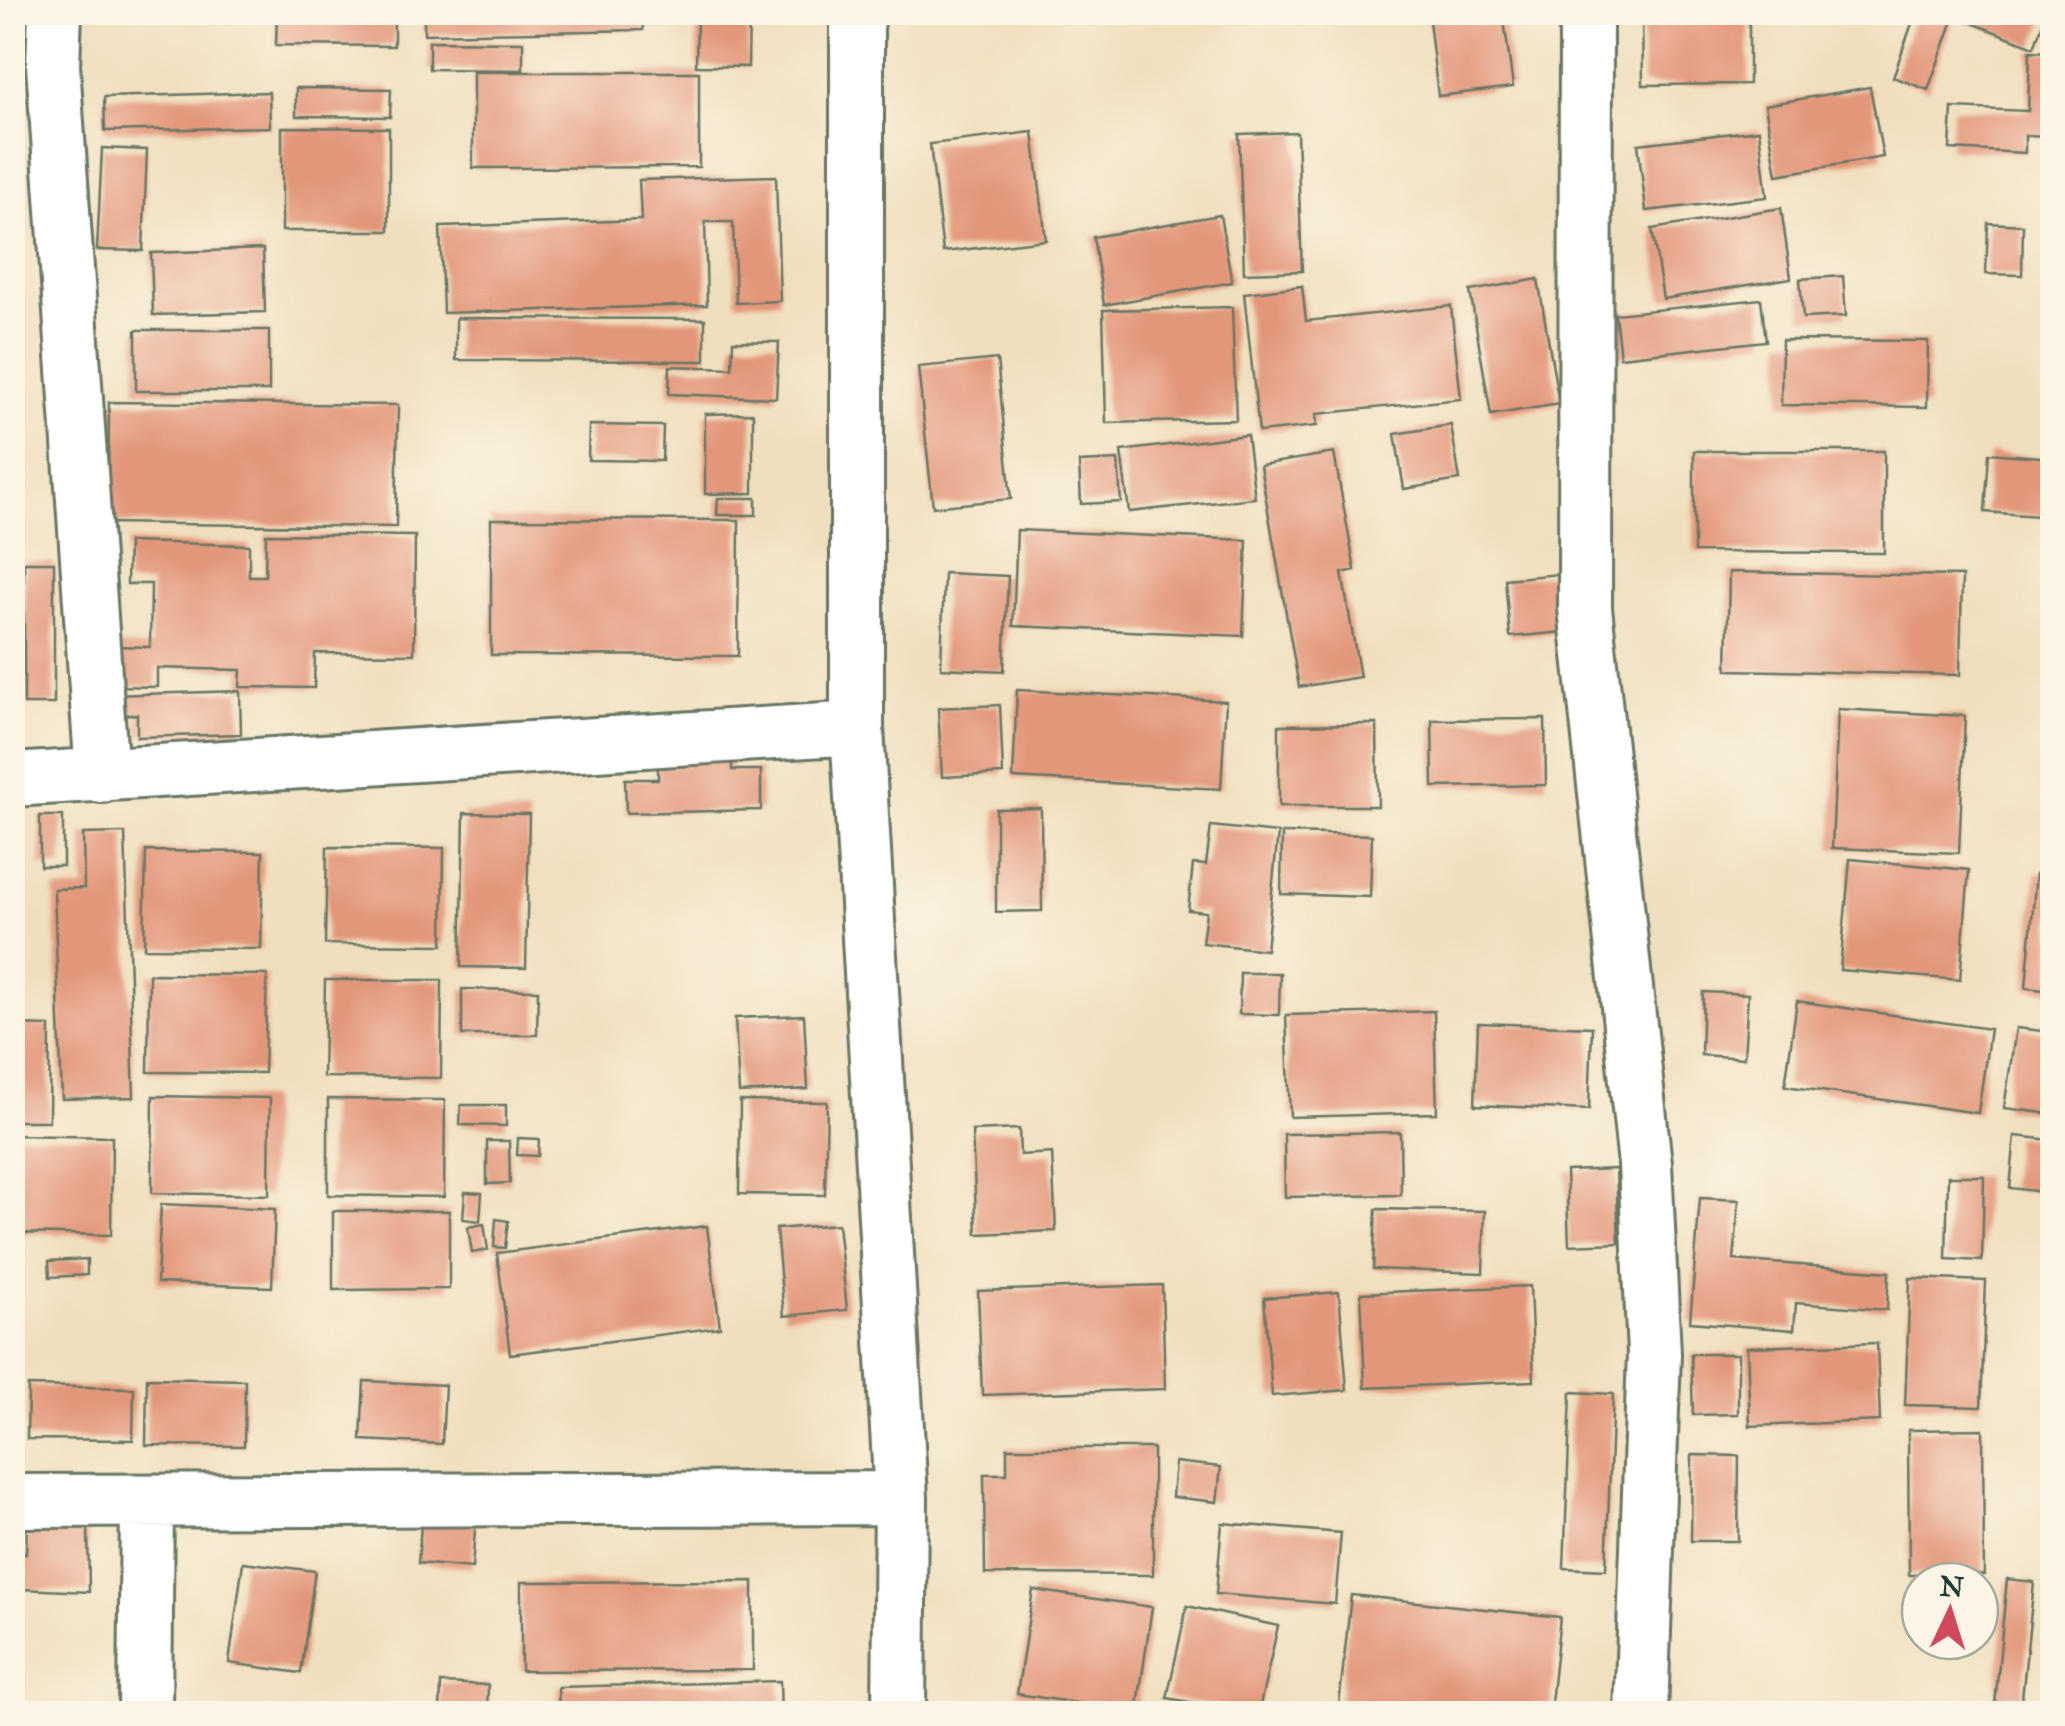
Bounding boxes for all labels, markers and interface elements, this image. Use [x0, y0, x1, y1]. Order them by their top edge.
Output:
north arrow [1900, 1561, 2000, 1661]
text: N [1939, 1568, 1965, 1605]

